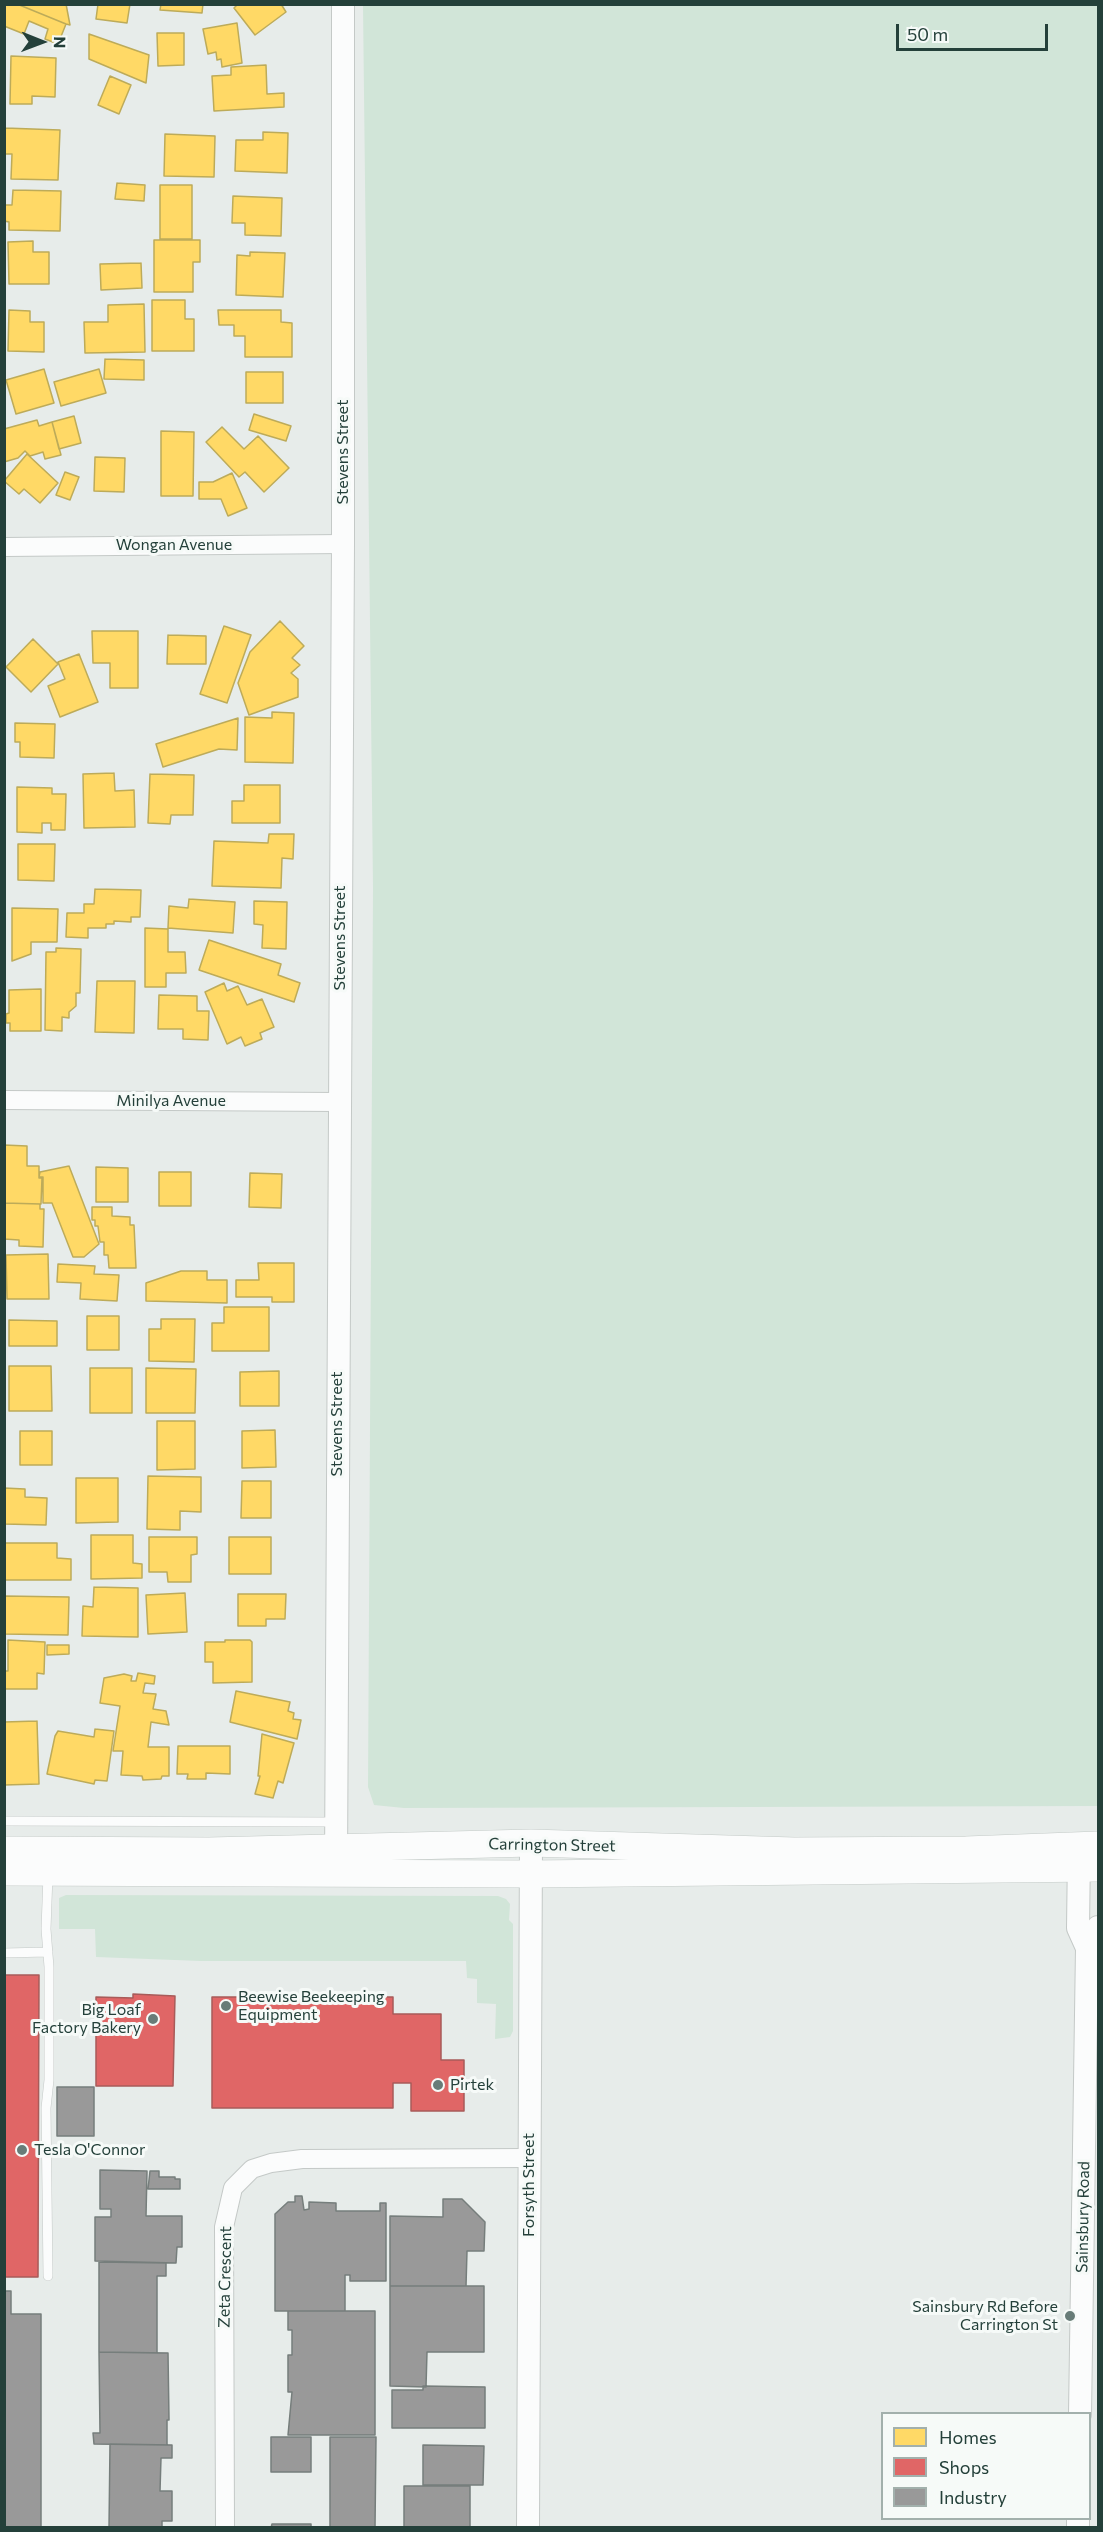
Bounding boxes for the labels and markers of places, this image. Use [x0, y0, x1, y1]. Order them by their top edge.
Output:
place label: Beewise Beekeeping Equipment [238, 1987, 385, 2025]
marker: Beewise Beekeeping Equipment [219, 1999, 233, 2013]
place label: Big Loaf Factory Bakery [32, 2000, 141, 2038]
marker: Big Loaf Factory Bakery [146, 2012, 160, 2026]
place label: Pirtek [450, 2075, 494, 2095]
marker: Pirtek [431, 2078, 445, 2092]
place label: Tesla O'Connor [34, 2140, 145, 2160]
marker: Tesla O'Connor [15, 2143, 29, 2157]
place label: Sainsbury Rd Before Carrington St [912, 2297, 1058, 2335]
marker: Sainsbury Rd Before Carrington St [1063, 2309, 1077, 2323]

